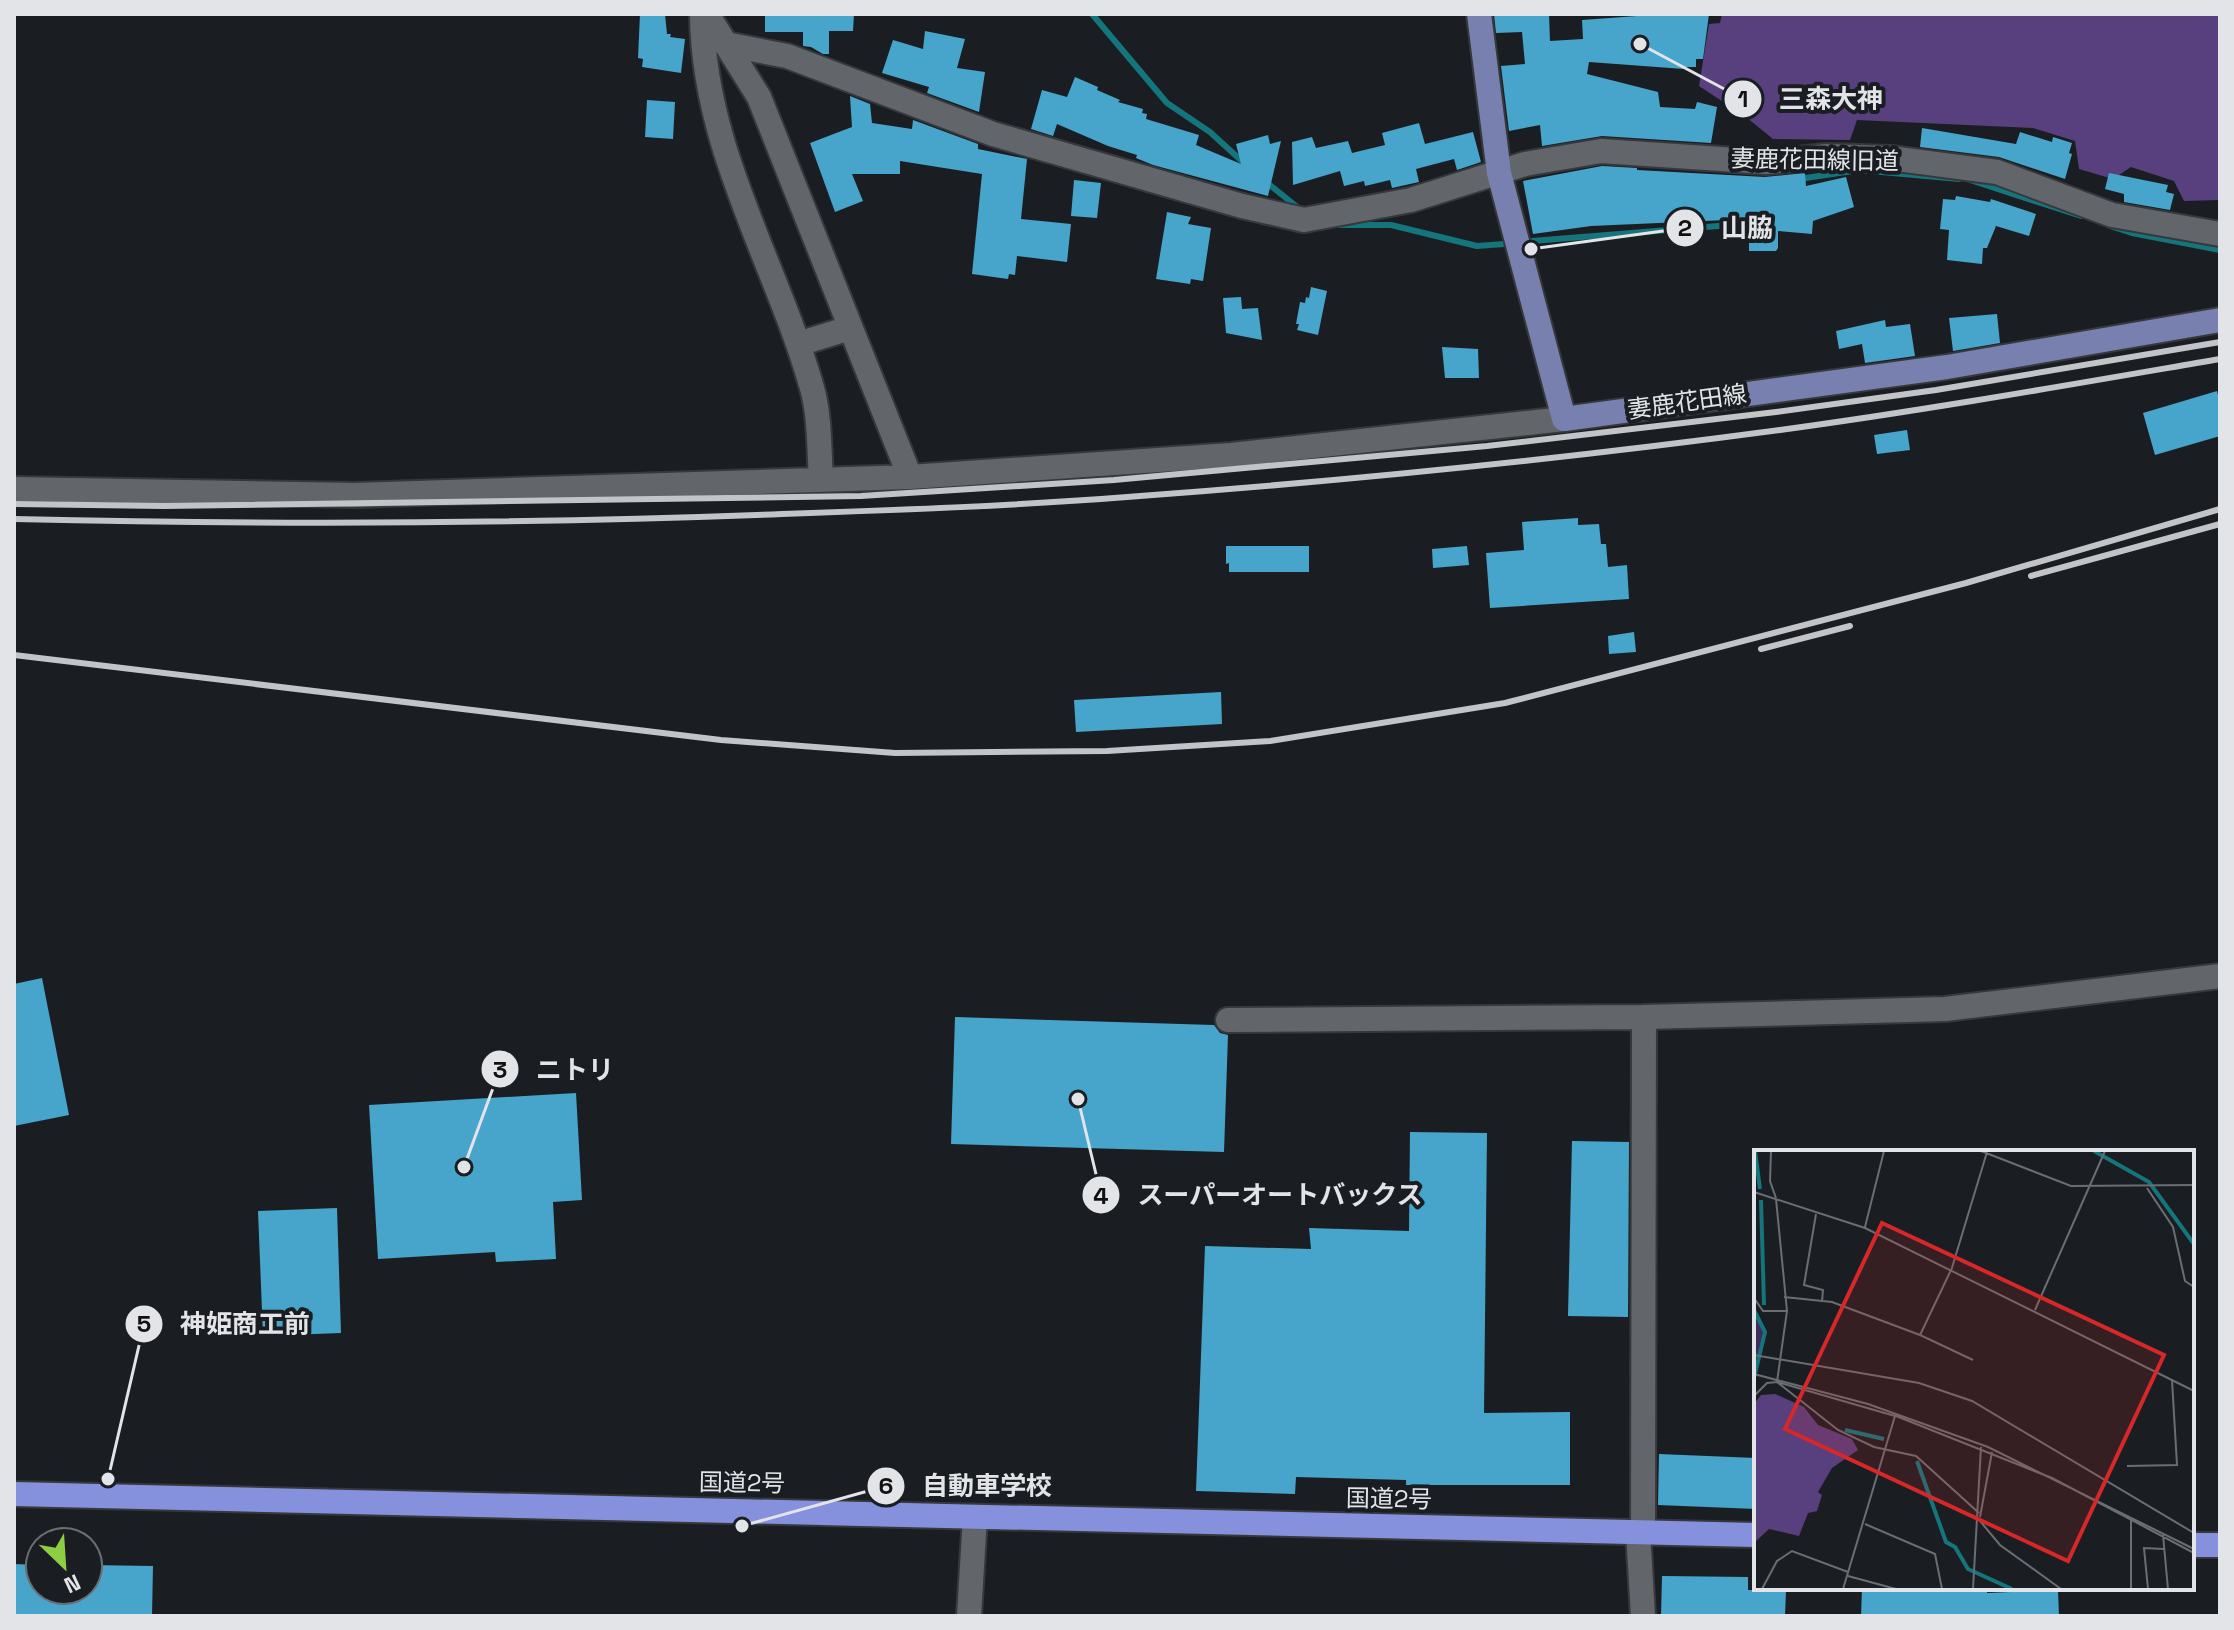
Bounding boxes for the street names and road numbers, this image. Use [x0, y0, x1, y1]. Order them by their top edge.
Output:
street label: 妻鹿花田線旧道 [1731, 143, 1899, 176]
street label: 妻鹿花田線 [1625, 378, 1749, 425]
street label: 国道2号 [699, 1466, 786, 1499]
street label: 国道2号 [1346, 1482, 1433, 1515]

